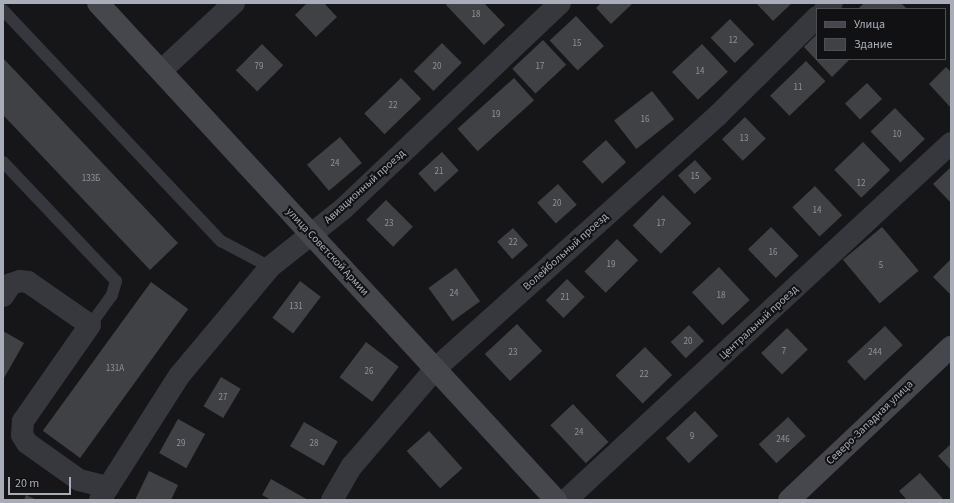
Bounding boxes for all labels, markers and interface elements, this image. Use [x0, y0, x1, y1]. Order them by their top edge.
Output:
legend [816, 8, 946, 60]
house number: 18 [472, 10, 480, 20]
text: Улица [854, 16, 885, 33]
house number: 12 [729, 36, 737, 46]
text: Здание [854, 36, 893, 53]
house number: 15 [573, 39, 581, 49]
house number: 79 [255, 62, 263, 72]
house number: 20 [433, 62, 441, 72]
house number: 17 [536, 62, 544, 72]
house number: 14 [696, 67, 704, 77]
house number: 11 [794, 83, 802, 93]
house number: 22 [389, 101, 397, 111]
house number: 19 [492, 110, 500, 120]
house number: 16 [641, 115, 649, 125]
house number: 10 [893, 130, 901, 140]
house number: 13 [740, 134, 748, 144]
street label: Авиационный проезд [322, 147, 408, 227]
house number: 24 [331, 159, 339, 169]
house number: 21 [435, 167, 443, 177]
house number: 15 [691, 172, 699, 182]
house number: 133Б [82, 174, 100, 184]
house number: 12 [857, 179, 865, 189]
house number: 20 [553, 199, 561, 209]
street label: улица Советской Армии [283, 205, 371, 299]
house number: 14 [813, 206, 821, 216]
street label: Волейбольный проезд [521, 210, 611, 294]
house number: 23 [385, 219, 393, 229]
house number: 17 [657, 219, 665, 229]
house number: 22 [509, 238, 517, 248]
house number: 16 [769, 248, 777, 258]
house number: 19 [607, 260, 615, 270]
house number: 5 [879, 261, 883, 271]
street label: Центральный проезд [717, 283, 801, 363]
house number: 24 [450, 289, 458, 299]
house number: 18 [717, 291, 725, 301]
house number: 21 [561, 293, 569, 303]
house number: 131 [289, 302, 303, 312]
house number: 20 [684, 337, 692, 347]
house number: 7 [782, 347, 786, 357]
house number: 23 [509, 348, 517, 358]
house number: 244 [868, 348, 882, 358]
house number: 131А [106, 364, 124, 374]
house number: 26 [365, 367, 373, 377]
house number: 22 [640, 370, 648, 380]
street label: Северо-Западная улица [824, 378, 916, 468]
house number: 27 [219, 393, 227, 403]
house number: 24 [575, 428, 583, 438]
house number: 9 [690, 432, 694, 442]
house number: 246 [776, 435, 790, 445]
house number: 29 [177, 439, 185, 449]
house number: 28 [310, 439, 318, 449]
scale bar [10, 469, 73, 495]
text: 20 m [15, 475, 39, 492]

